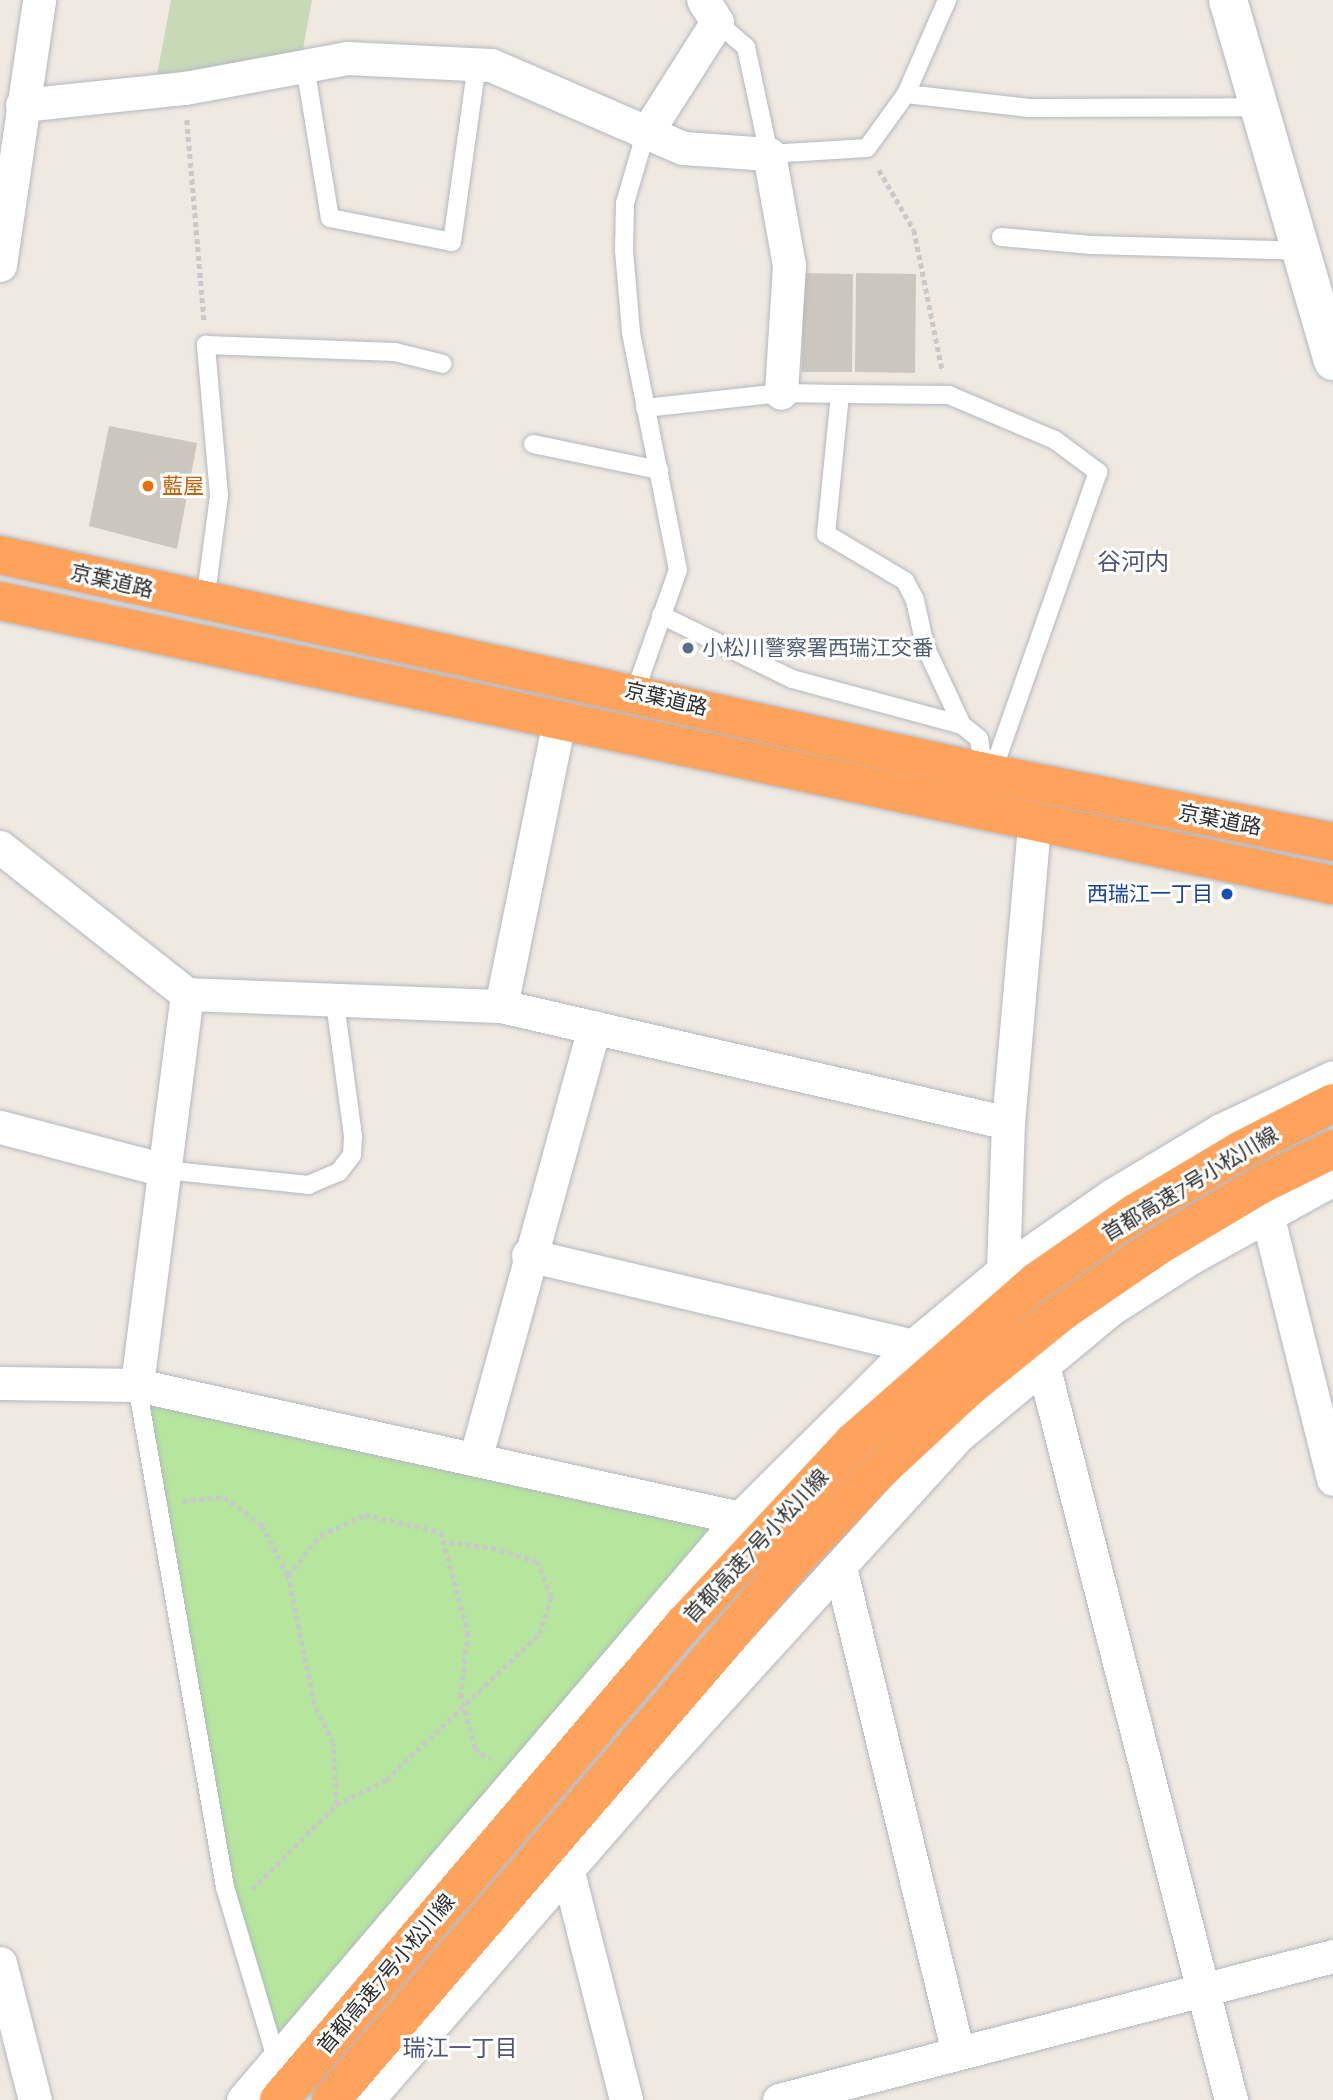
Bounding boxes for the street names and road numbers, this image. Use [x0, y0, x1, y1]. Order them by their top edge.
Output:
street label: 京葉道路 [68, 559, 156, 603]
street label: 京葉道路 [622, 677, 710, 721]
street label: 京葉道路 [1176, 800, 1264, 840]
street label: 首都高速7号小松川線 [1098, 1122, 1282, 1246]
street label: 首都高速7号小松川線 [679, 1464, 833, 1628]
street label: 首都高速7号小松川線 [312, 1889, 460, 2059]

